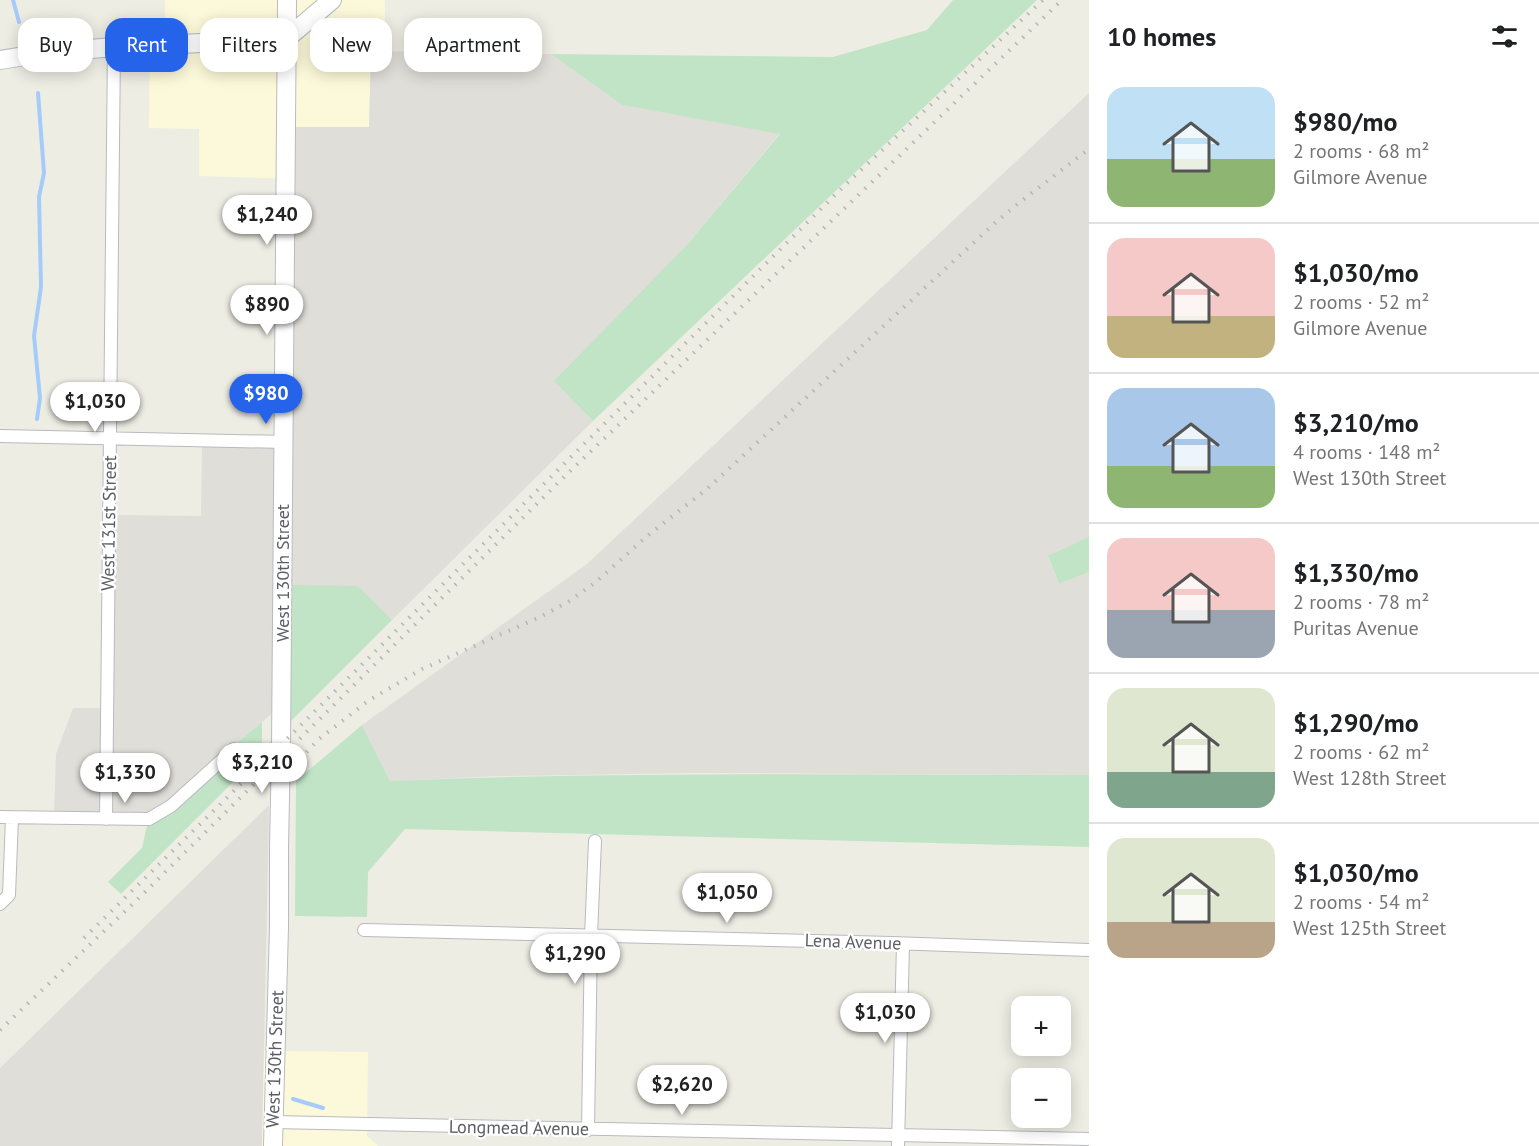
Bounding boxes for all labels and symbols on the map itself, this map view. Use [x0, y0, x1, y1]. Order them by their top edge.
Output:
pin: $1,240 [218, 195, 316, 246]
pin: $890 [231, 285, 303, 336]
pin: $980 [230, 374, 302, 425]
pin: $1,030 [46, 382, 144, 433]
street label: West 131st Street [96, 455, 121, 591]
street label: West 130th Street [271, 504, 294, 642]
pin: $3,210 [213, 743, 311, 794]
pin: $1,330 [76, 753, 174, 804]
pin: $1,050 [678, 873, 776, 924]
street label: Lena Avenue [804, 928, 902, 955]
pin: $1,290 [526, 934, 624, 985]
street label: West 130th Street [261, 990, 288, 1128]
pin: $1,030 [836, 993, 934, 1044]
pin: $2,620 [633, 1065, 731, 1116]
street label: Longmead Avenue [449, 1115, 589, 1140]

